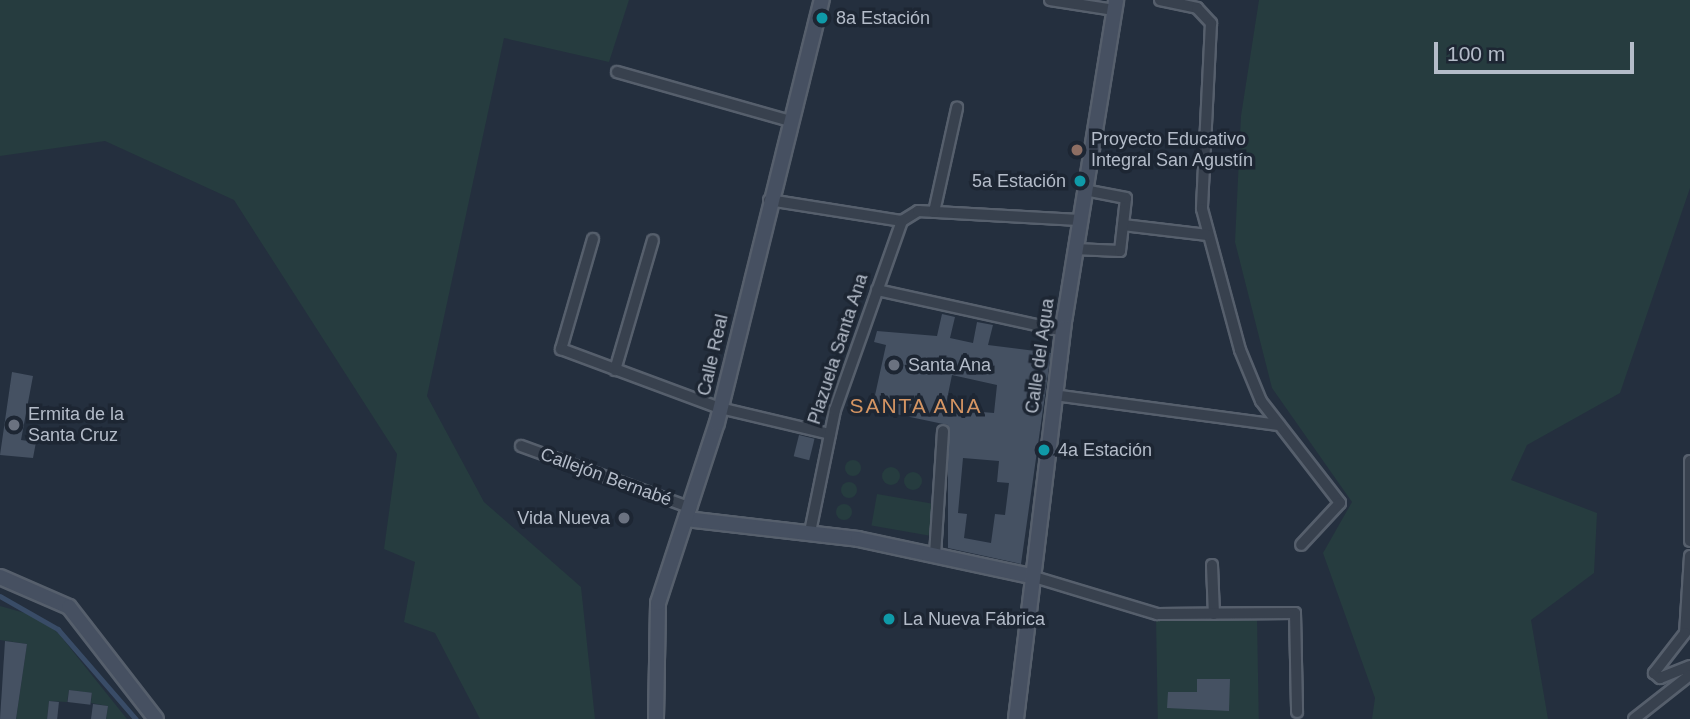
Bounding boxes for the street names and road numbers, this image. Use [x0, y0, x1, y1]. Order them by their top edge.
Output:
street label: Plazuela Santa Ana [803, 270, 873, 428]
street label: Calle del Agua [1021, 297, 1059, 415]
street label: Calle Real [693, 312, 733, 398]
street label: Callejón Bernabé [537, 443, 675, 511]

